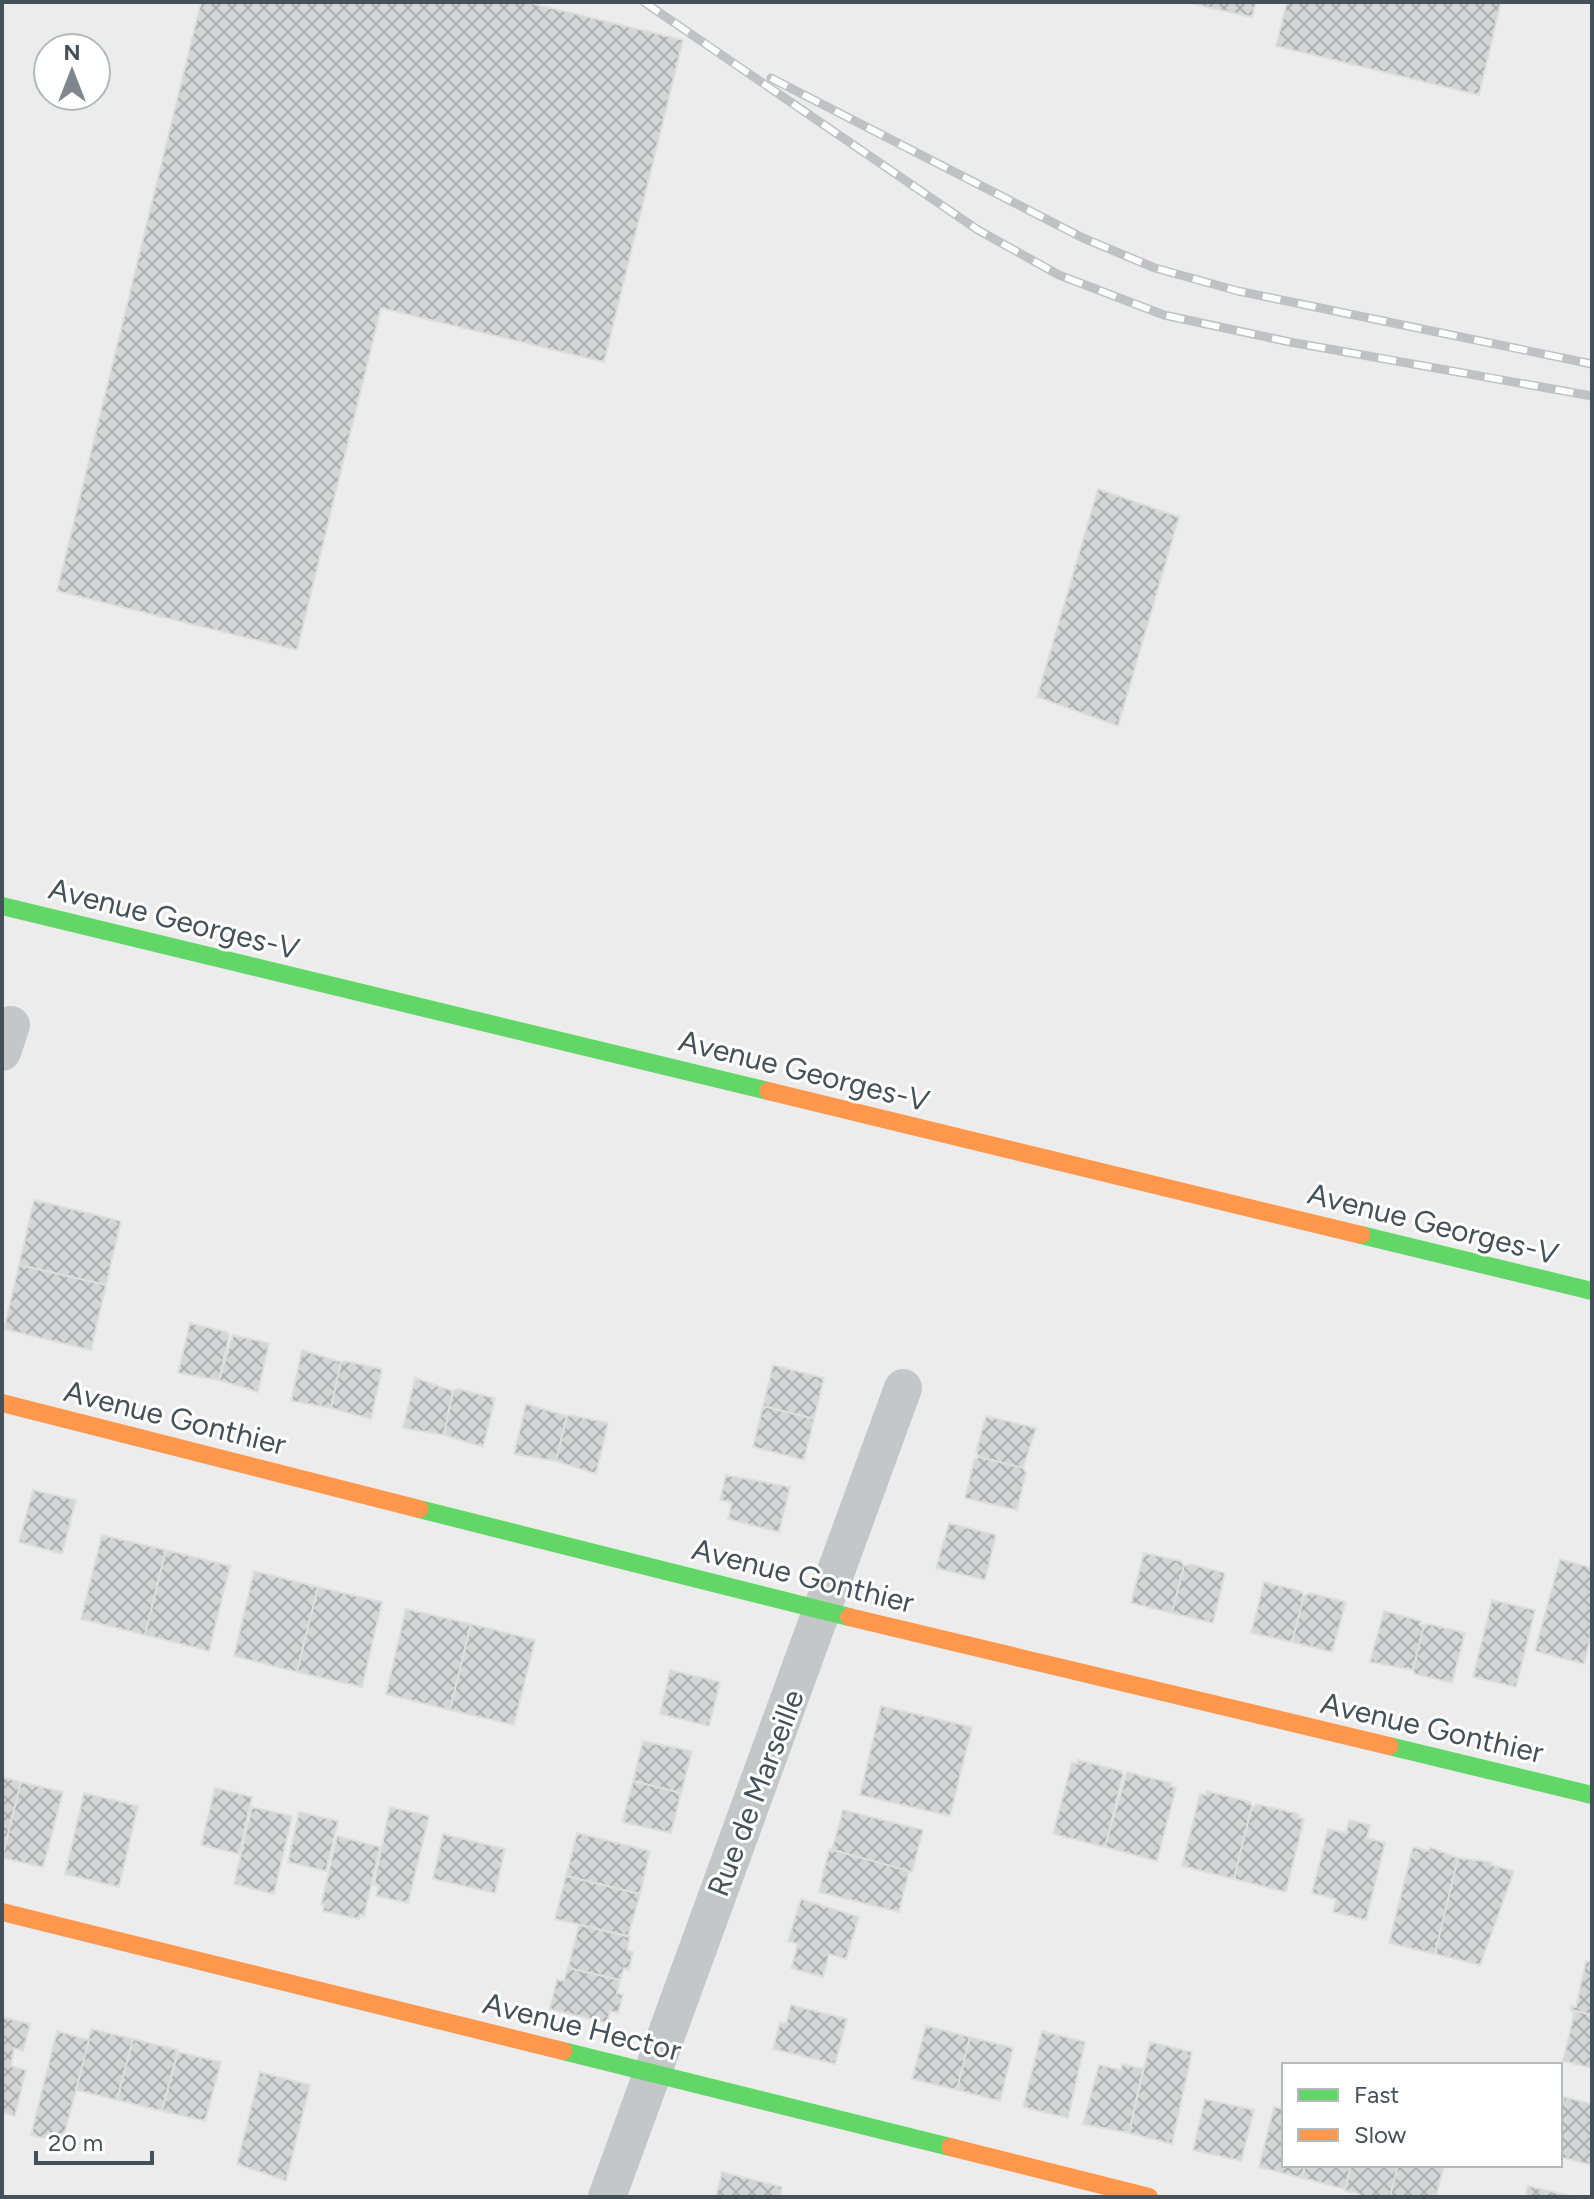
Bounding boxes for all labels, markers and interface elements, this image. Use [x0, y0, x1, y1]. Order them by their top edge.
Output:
north arrow [32, 32, 112, 112]
text: N [63, 39, 81, 66]
street label: Avenue Georges-V [45, 869, 303, 968]
street label: Avenue Georges-V [675, 1021, 933, 1120]
street label: Avenue Georges-V [1304, 1174, 1562, 1273]
street label: Avenue Gonthier [60, 1372, 290, 1463]
street label: Avenue Gonthier [688, 1530, 918, 1621]
street label: Rue de Marseille [699, 1684, 812, 1901]
street label: Avenue Gonthier [1317, 1684, 1547, 1771]
street label: Avenue Hector [479, 1984, 685, 2069]
legend [1282, 2063, 1562, 2167]
text: Fast [1354, 2080, 1399, 2109]
scale bar [36, 2115, 152, 2165]
text: Slow [1354, 2120, 1407, 2149]
text: 20 m [48, 2128, 103, 2157]

